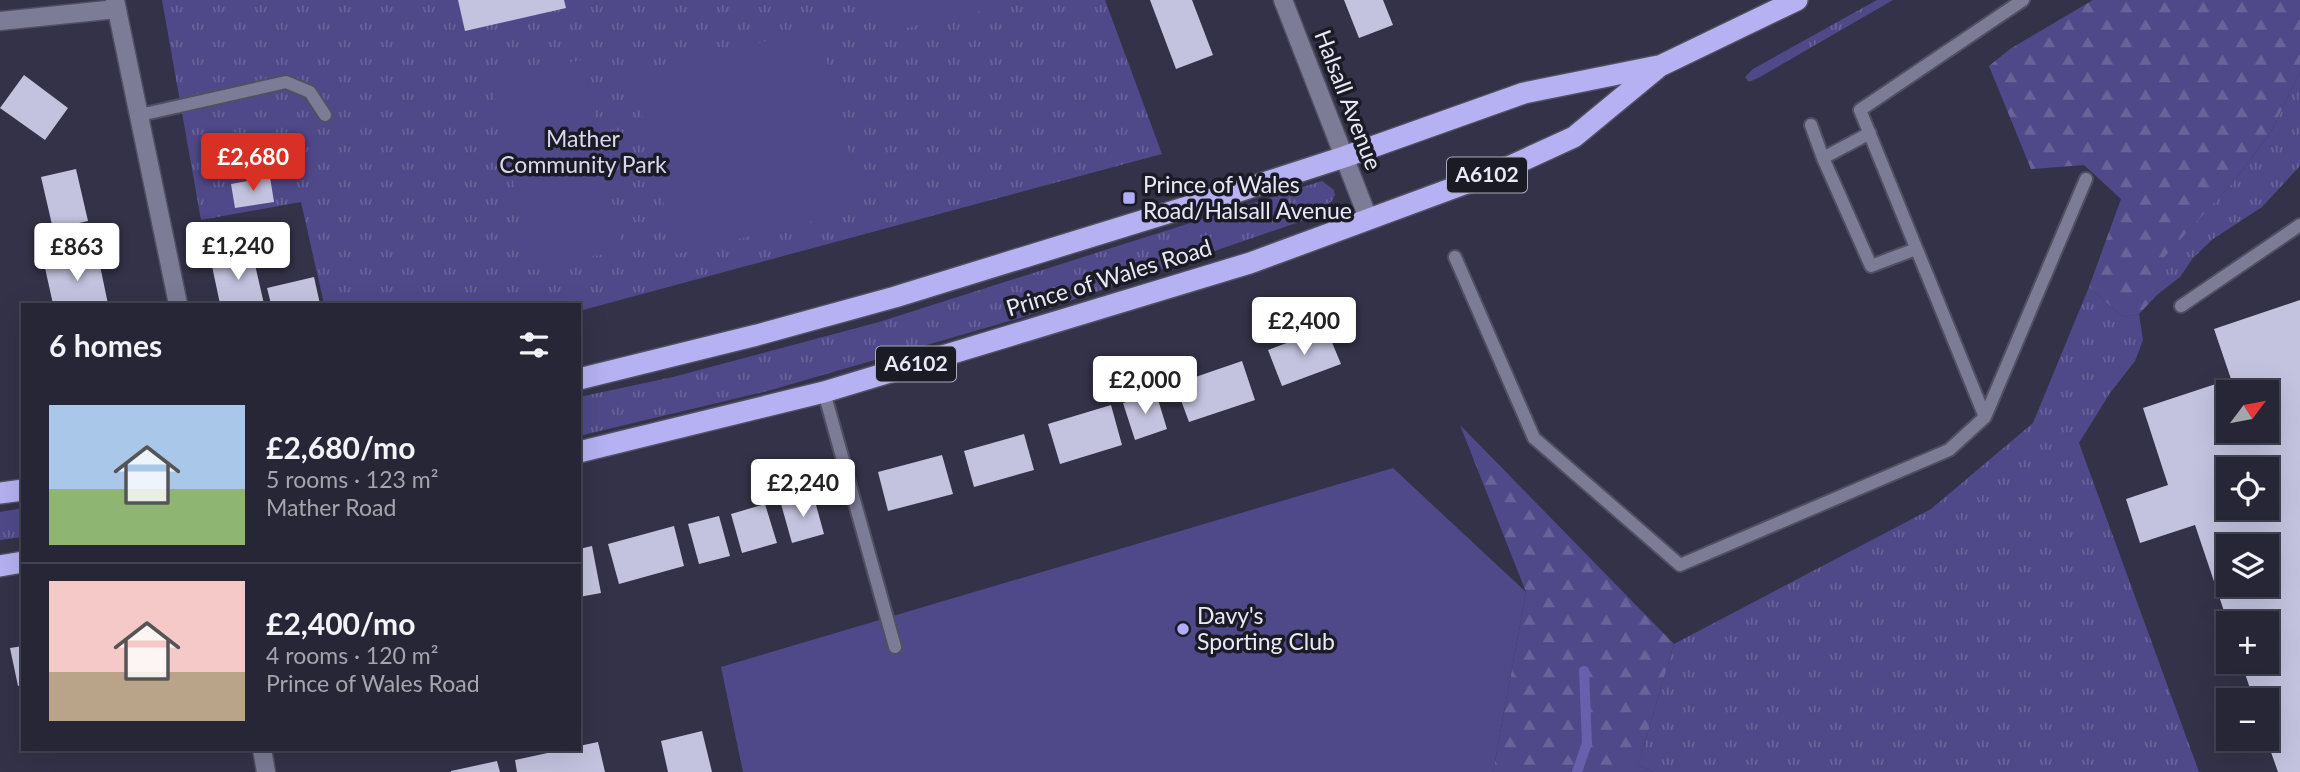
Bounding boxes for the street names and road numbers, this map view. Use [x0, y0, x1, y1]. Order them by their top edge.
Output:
street label: Halsall Avenue [1309, 26, 1388, 174]
road number: A6102 [1447, 158, 1527, 192]
street label: Prince of Wales Road [1003, 232, 1215, 322]
road number: A6102 [876, 346, 956, 382]

